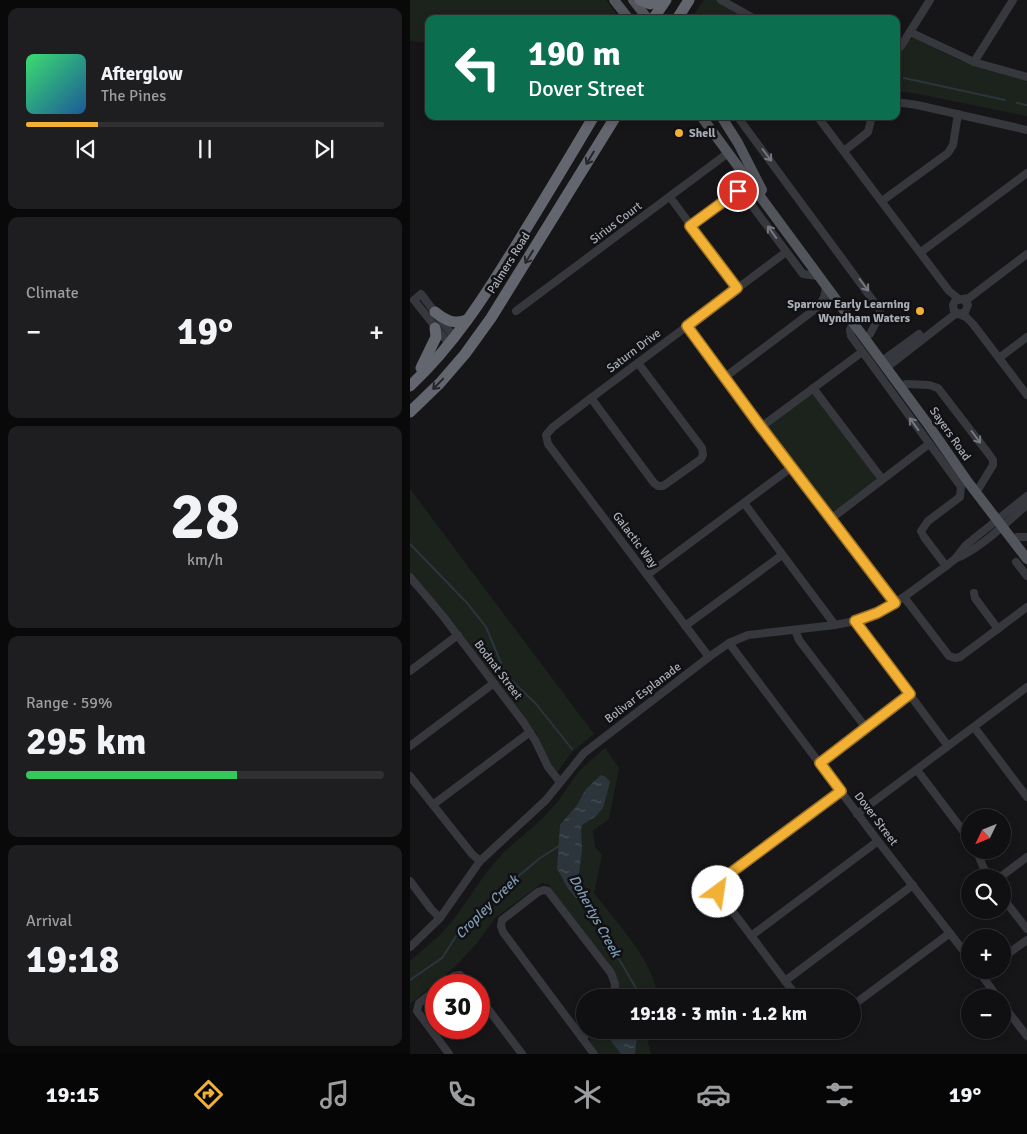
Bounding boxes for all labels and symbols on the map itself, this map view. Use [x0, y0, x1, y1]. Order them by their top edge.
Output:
place label: Shell [689, 126, 716, 141]
marker: Shell [673, 127, 685, 139]
one-way arrow [761, 148, 772, 161]
one-way arrow [585, 150, 595, 164]
pin [717, 170, 759, 212]
street label: Sirius Court [587, 199, 645, 247]
one-way arrow [767, 226, 777, 240]
street label: Palmers Road [484, 229, 534, 297]
one-way arrow [524, 250, 534, 264]
one-way arrow [858, 278, 869, 291]
place label: Sparrow Early Learning Wyndham Waters [787, 297, 911, 326]
marker: Sparrow Early Learning Wyndham Waters [914, 305, 926, 317]
street label: Saturn Drive [604, 326, 664, 376]
one-way arrow [432, 378, 444, 390]
street label: Sayers Road [926, 404, 974, 464]
one-way arrow [909, 418, 920, 431]
one-way arrow [971, 430, 981, 444]
street label: Galactic Way [609, 509, 661, 571]
street label: Bodnat Street [471, 637, 525, 703]
street label: Bolivar Esplanade [602, 659, 684, 727]
street label: Dover Street [851, 789, 901, 849]
north arrow [961, 809, 1011, 859]
position arrow [691, 865, 743, 917]
water label: Cropley Creek [452, 870, 524, 942]
water label: Dohertys Creek [565, 872, 626, 962]
speed limit sign: 30 [425, 974, 490, 1039]

